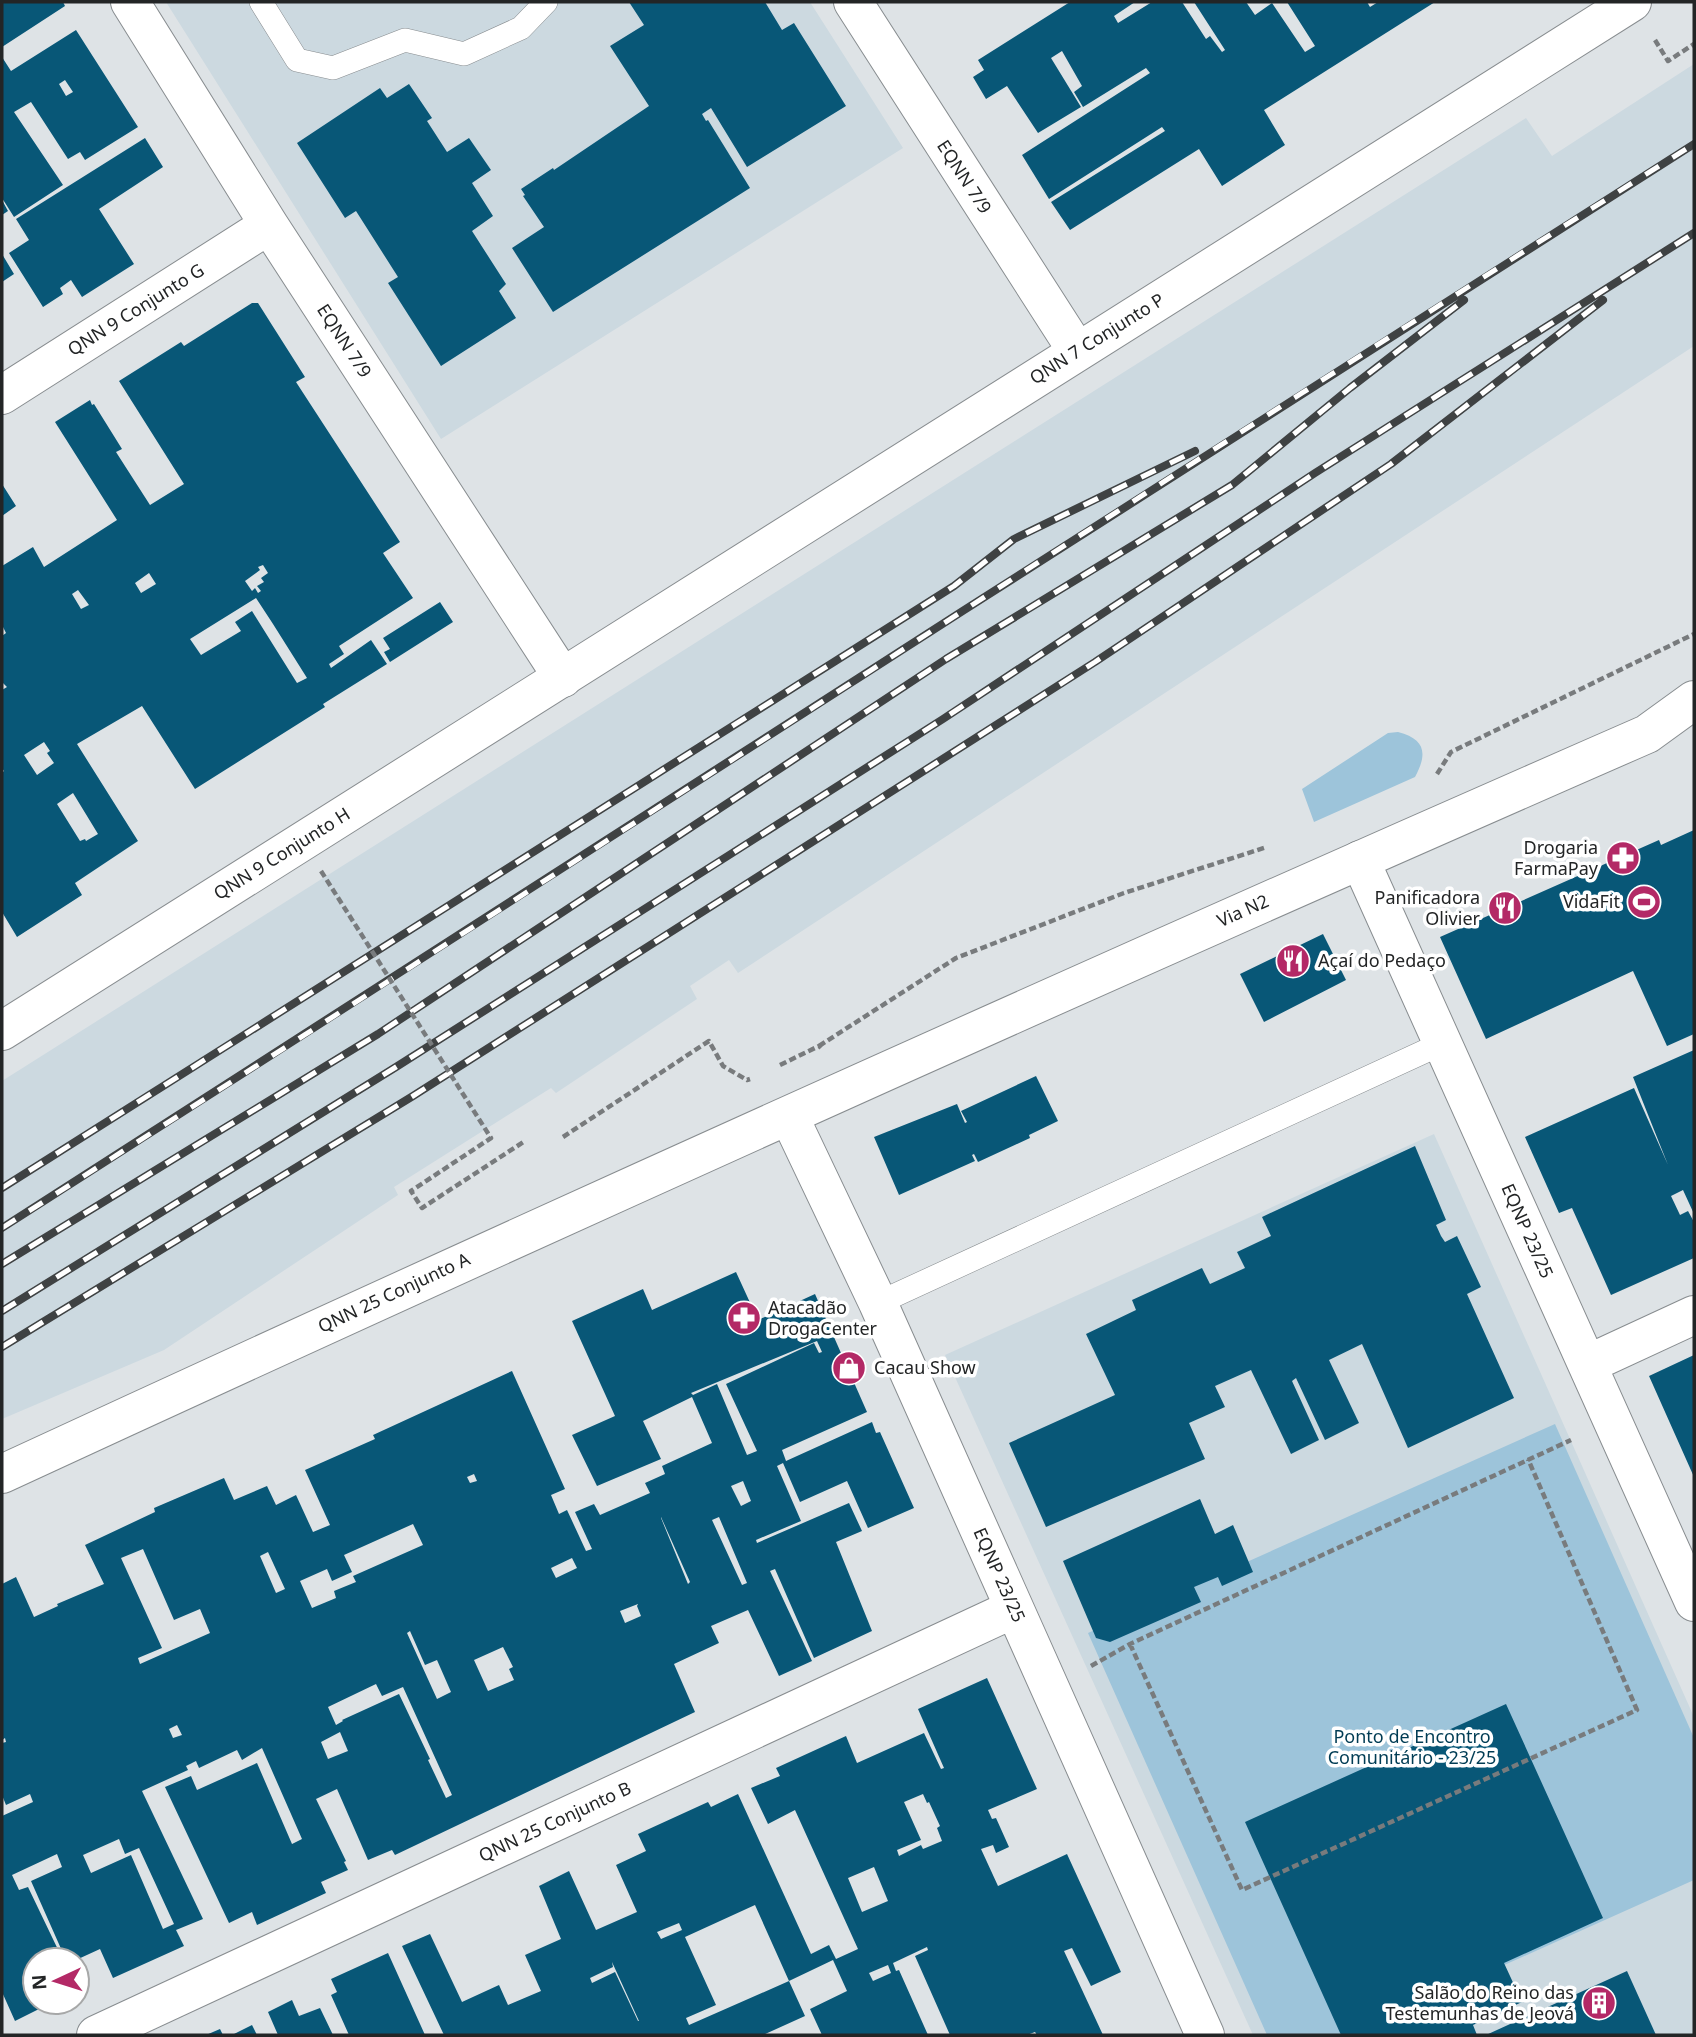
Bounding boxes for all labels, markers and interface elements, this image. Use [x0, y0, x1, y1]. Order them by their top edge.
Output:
street label: EQNN 7/9 [932, 135, 998, 218]
street label: QNN 9 Conjunto G [63, 258, 208, 361]
street label: QNN 7 Conjunto P [1025, 287, 1168, 389]
street label: EQNN 7/9 [312, 299, 378, 382]
street label: QNN 9 Conjunto H [209, 801, 354, 905]
place label: Drogaria FarmaPay [1514, 835, 1599, 880]
pharmacy icon: Drogaria FarmaPay [1604, 839, 1642, 877]
sports icon: VidaFit [1625, 883, 1663, 921]
place label: Panificadora Olivier [1375, 885, 1481, 930]
street label: Via N2 [1213, 888, 1272, 932]
restaurant icon: Panificadora Olivier [1486, 889, 1524, 927]
place label: VidaFit [1563, 889, 1620, 913]
restaurant icon: Açaí do Pedaço [1274, 942, 1312, 980]
place label: Açaí do Pedaço [1318, 948, 1446, 972]
street label: EQNP 23/25 [1496, 1179, 1559, 1282]
street label: QNN 25 Conjunto A [314, 1246, 474, 1338]
place label: Atacadão DrogaCenter [768, 1295, 878, 1340]
pharmacy icon: Atacadão DrogaCenter [725, 1299, 763, 1337]
shop icon: Cacau Show [830, 1349, 868, 1387]
place label: Cacau Show [874, 1355, 976, 1379]
street label: EQNP 23/25 [968, 1523, 1031, 1626]
park label: Ponto de Encontro Comunitário - 23/25 [1328, 1724, 1496, 1769]
street label: QNN 25 Conjunto B [475, 1775, 635, 1867]
north arrow [21, 1946, 91, 2016]
text: N [26, 1974, 53, 1991]
place label: Salão do Reino das Testemunhas de Jeová [1385, 1980, 1574, 2025]
building icon: Salão do Reino das Testemunhas de Jeová [1580, 1984, 1618, 2022]

